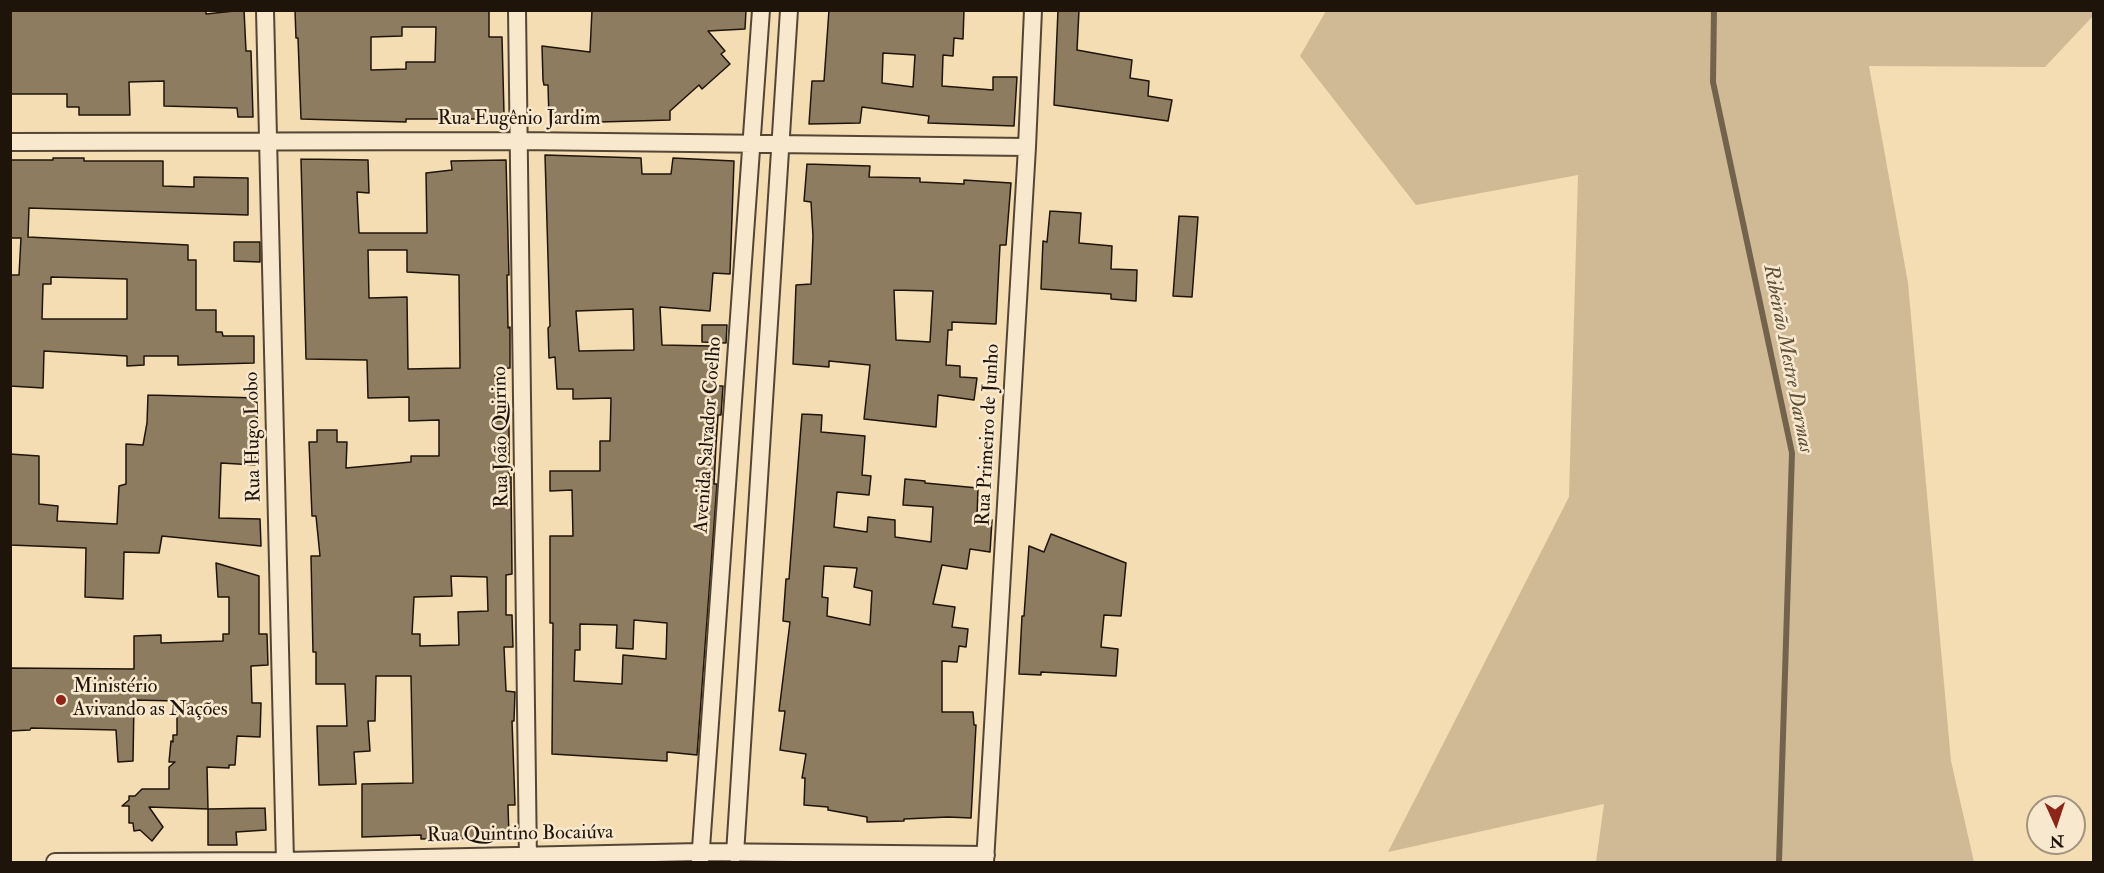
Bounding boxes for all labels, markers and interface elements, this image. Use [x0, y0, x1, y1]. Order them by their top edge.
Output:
street label: Rua Eugênio Jardim [437, 108, 601, 132]
water label: Ribeirão Mestre Darmas [1756, 263, 1818, 455]
street label: Avenida Salvador Coelho [690, 336, 728, 534]
street label: Rua Primeiro de Junho [972, 343, 1006, 527]
street label: Rua João Quirino [489, 366, 515, 508]
street label: Rua Hugo Lobo [241, 371, 267, 503]
place label: Ministério Avivando as Nações [73, 676, 228, 723]
marker: Ministério Avivando as Nações [54, 693, 68, 707]
north arrow [2026, 795, 2086, 855]
street label: Rua Quintino Bocaiúva [426, 821, 614, 849]
text: N [2049, 831, 2065, 851]

